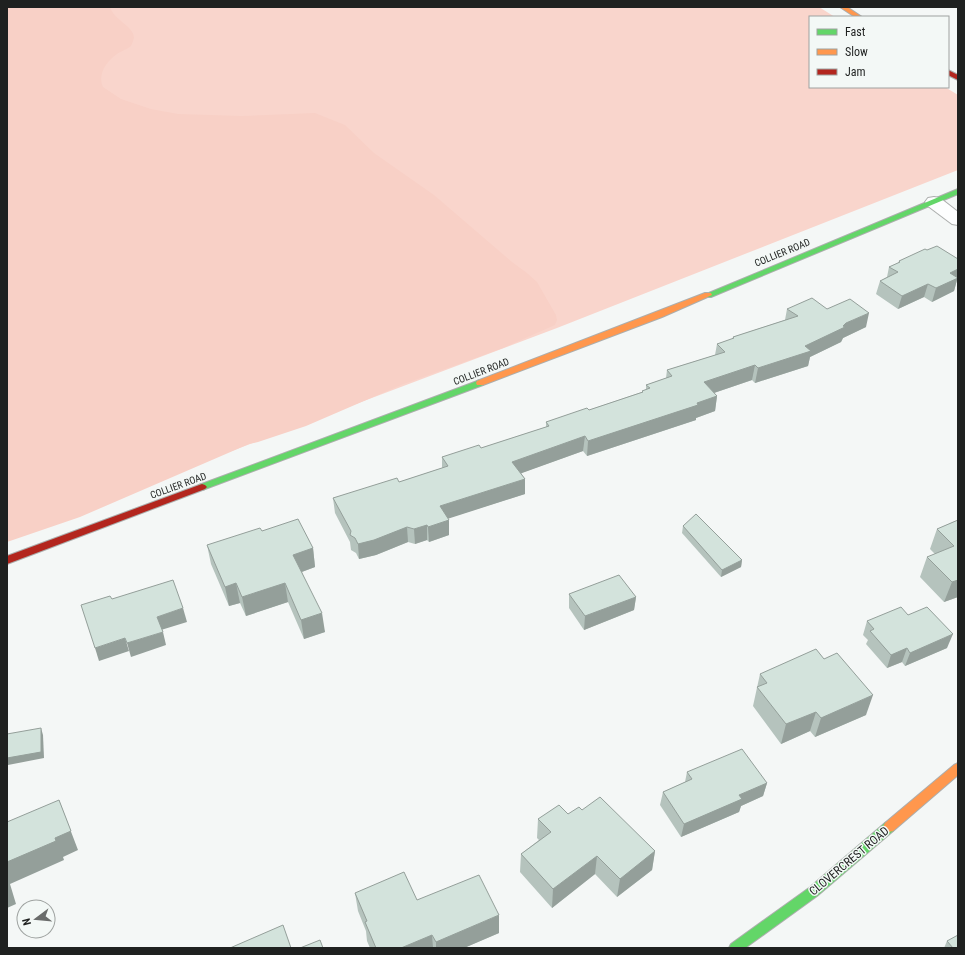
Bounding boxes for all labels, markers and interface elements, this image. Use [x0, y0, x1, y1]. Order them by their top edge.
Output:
legend [809, 16, 949, 88]
text: Fast [845, 25, 866, 39]
text: Slow [845, 45, 868, 59]
text: Jam [845, 65, 866, 79]
street label: COLLIER ROAD [753, 236, 812, 269]
street label: COLLIER ROAD [452, 356, 511, 387]
street label: COLLIER ROAD [149, 470, 208, 501]
street label: CLOVERCREST ROAD [806, 824, 892, 898]
north arrow [16, 899, 56, 939]
text: N [20, 916, 34, 927]

